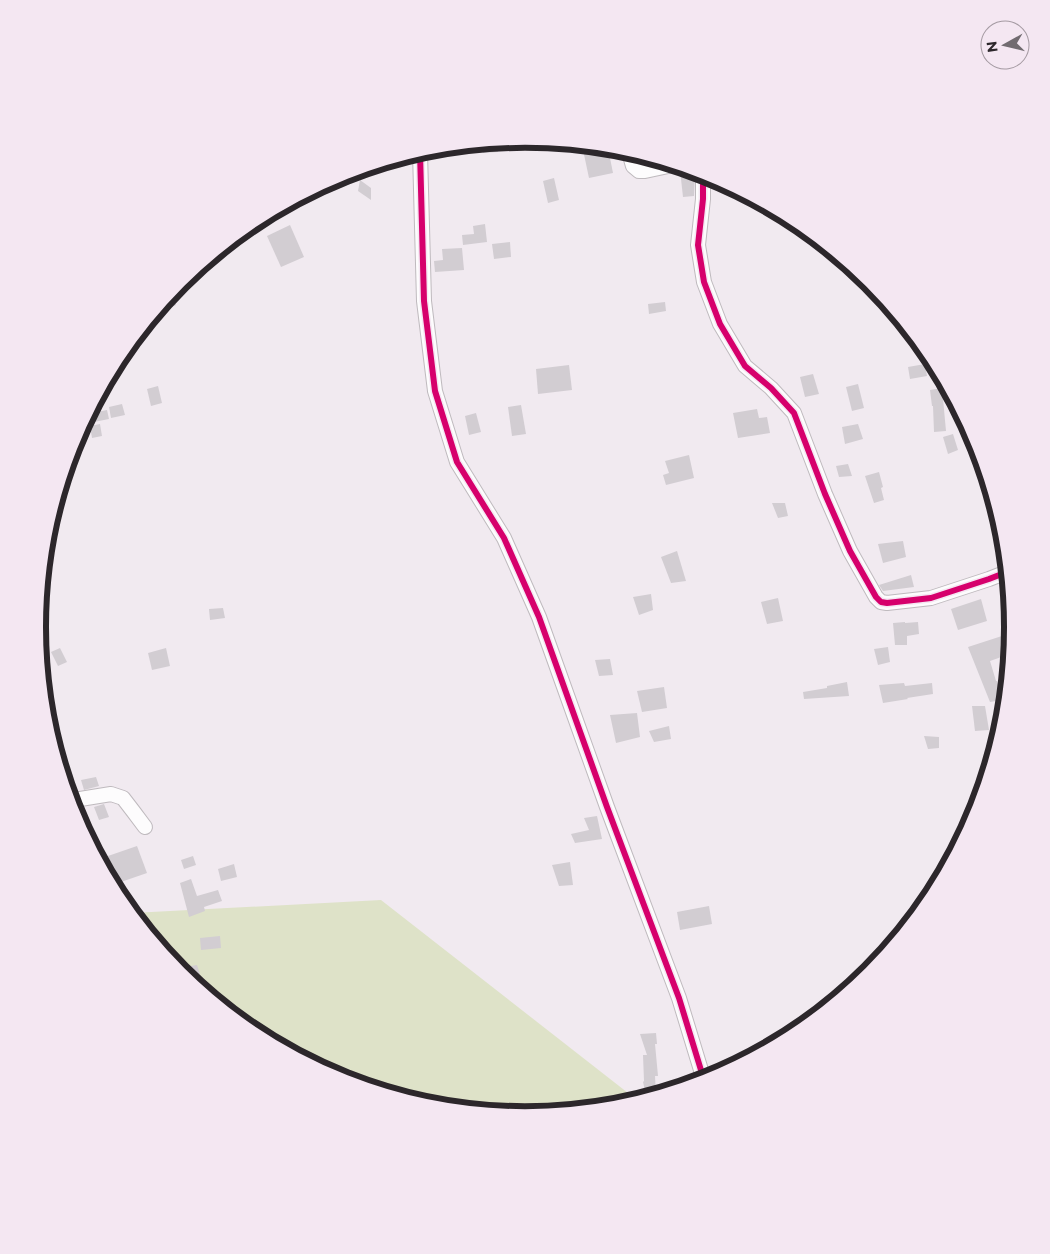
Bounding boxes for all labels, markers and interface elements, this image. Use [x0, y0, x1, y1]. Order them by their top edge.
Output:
north arrow [980, 20, 1030, 70]
text: N [982, 40, 1002, 54]

